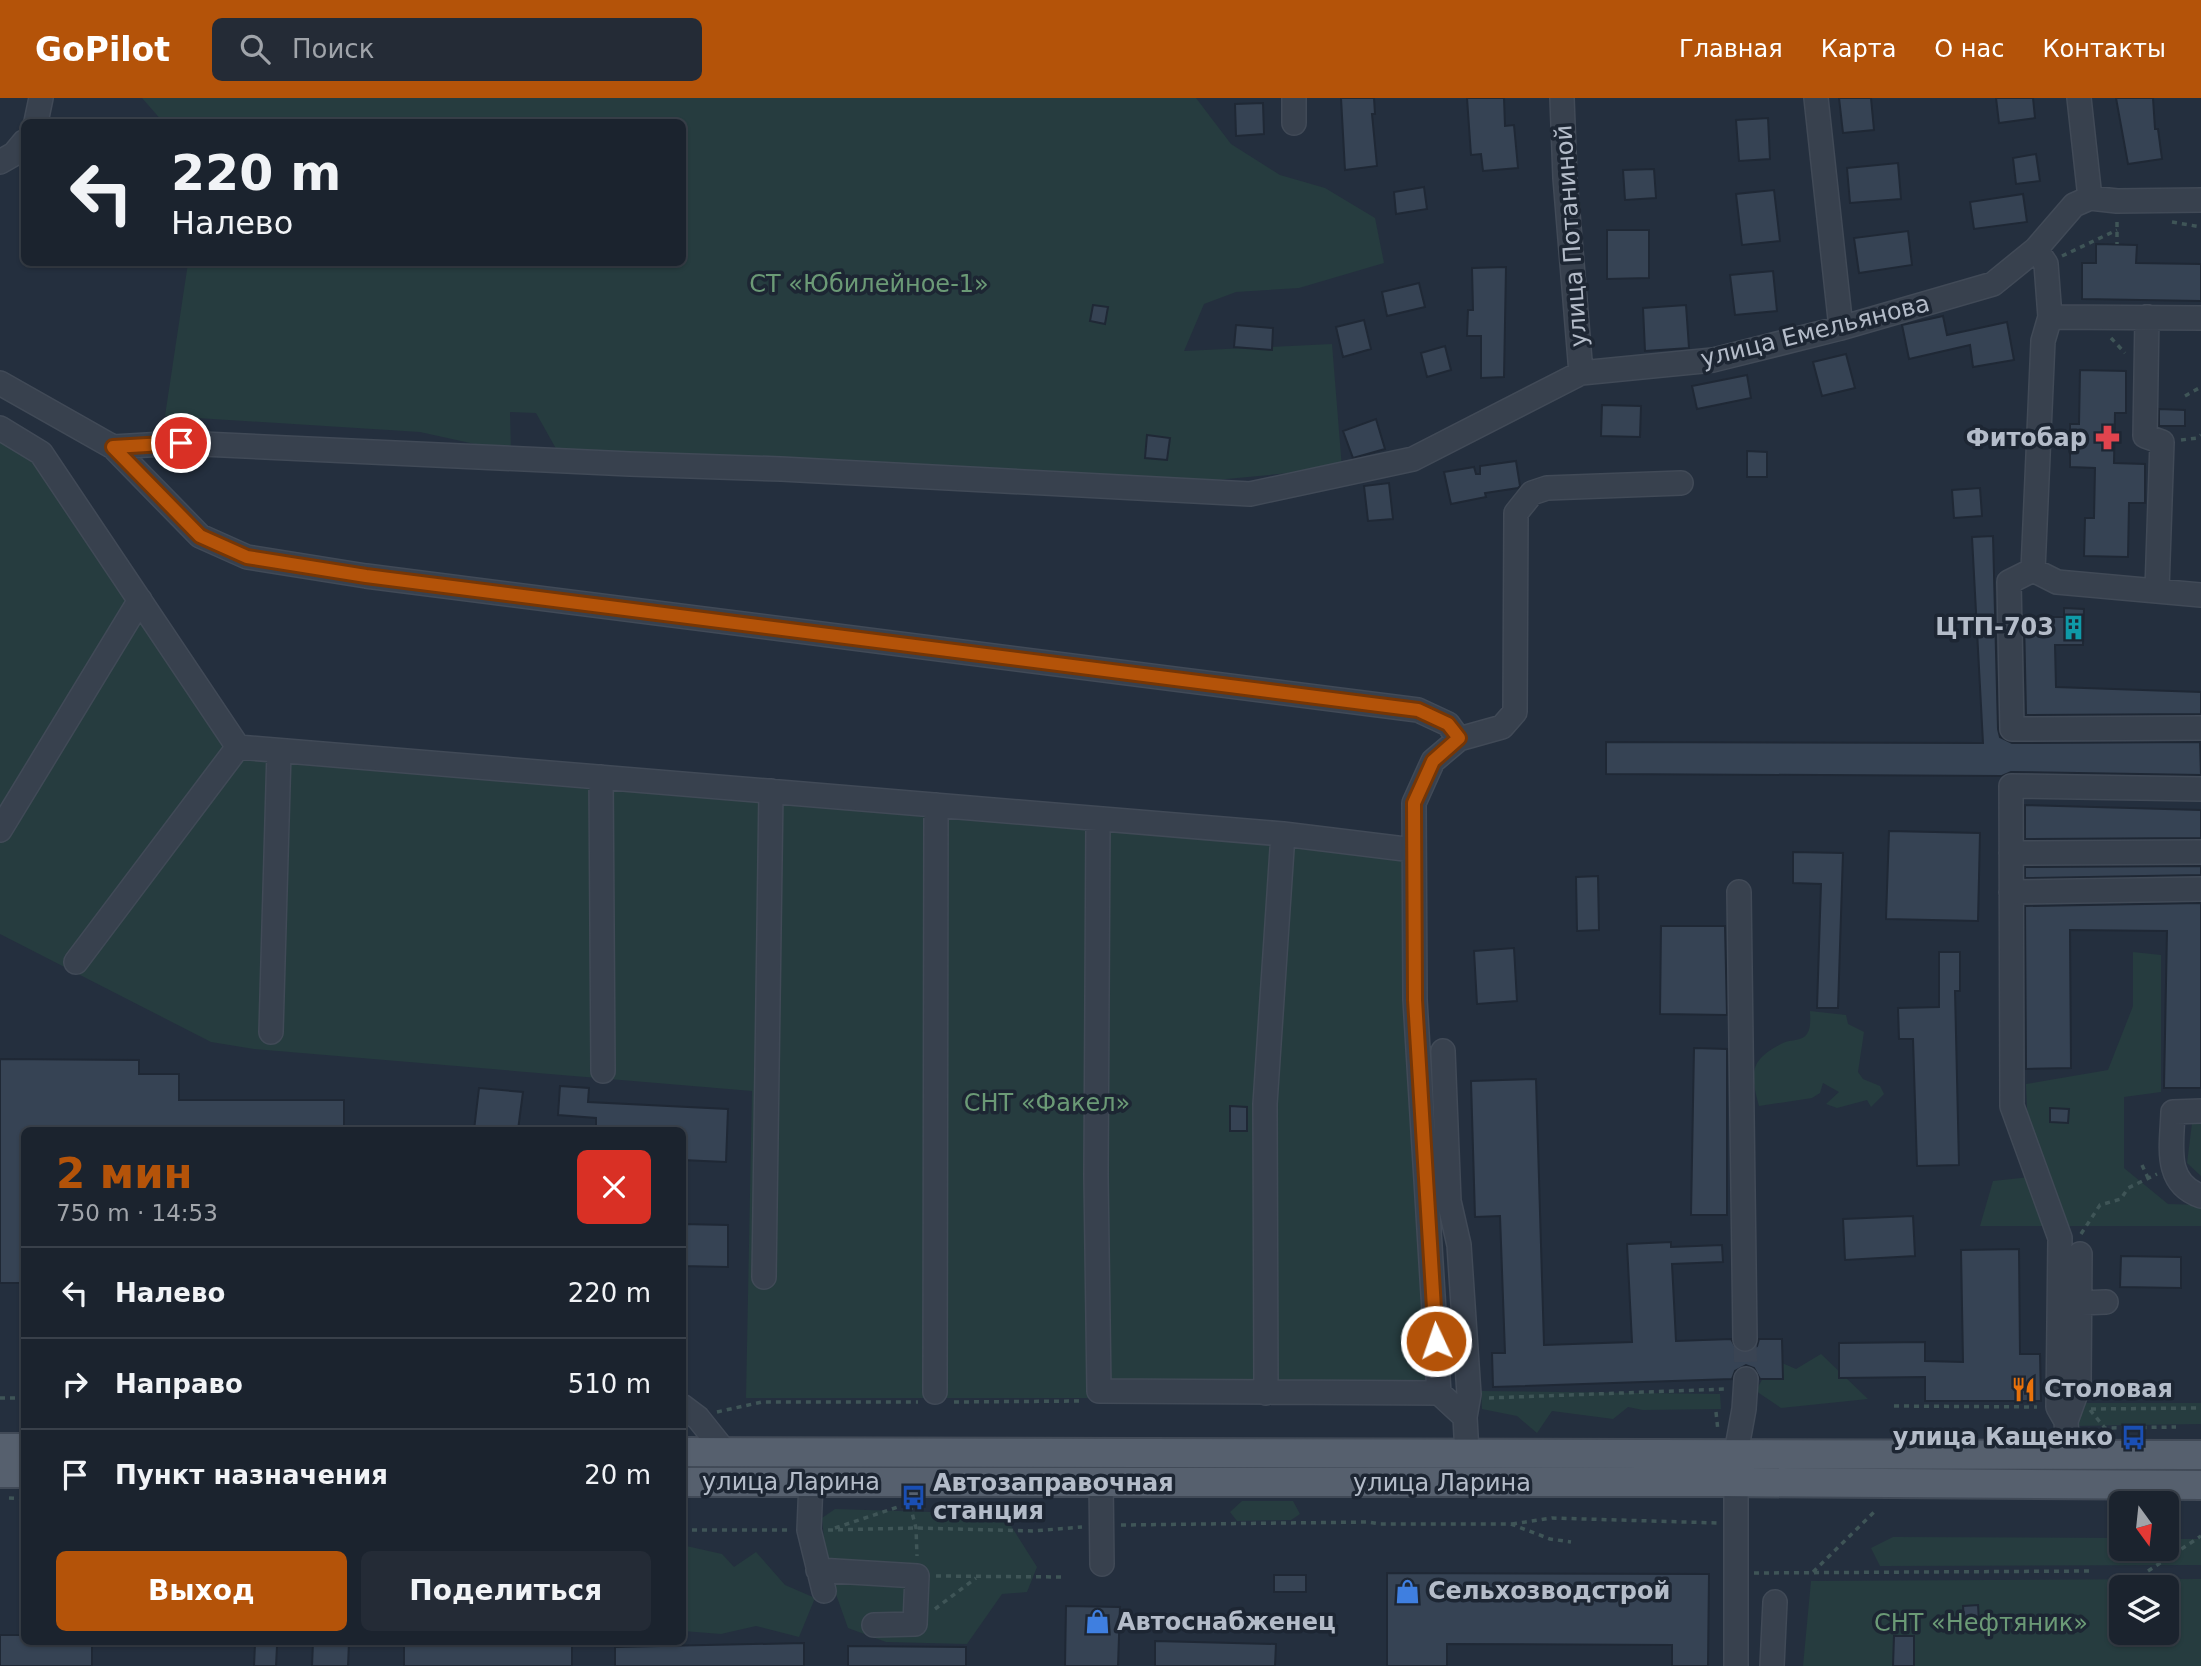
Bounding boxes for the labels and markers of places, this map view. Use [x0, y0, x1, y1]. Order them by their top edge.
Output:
pin [151, 413, 211, 473]
place label: Фитобар [1966, 424, 2087, 452]
pharmacy icon: Фитобар [2093, 424, 2121, 452]
place label: ЦТП-703 [1935, 613, 2054, 641]
building icon: ЦТП-703 [2060, 613, 2088, 641]
restaurant icon: Столовая [2010, 1375, 2038, 1403]
place label: Столовая [2044, 1375, 2173, 1403]
place label: улица Кащенко [1893, 1423, 2113, 1451]
bus stop icon: улица Кащенко [2119, 1423, 2147, 1451]
place label: Автозаправочная станция [933, 1469, 1174, 1525]
bus stop icon: Автозаправочная станция [899, 1483, 927, 1511]
shop icon: Сельхозводстрой [1394, 1577, 1422, 1605]
place label: Сельхозводстрой [1428, 1577, 1670, 1605]
shop icon: Автоснабженец [1083, 1608, 1111, 1636]
place label: Автоснабженец [1117, 1608, 1336, 1636]

